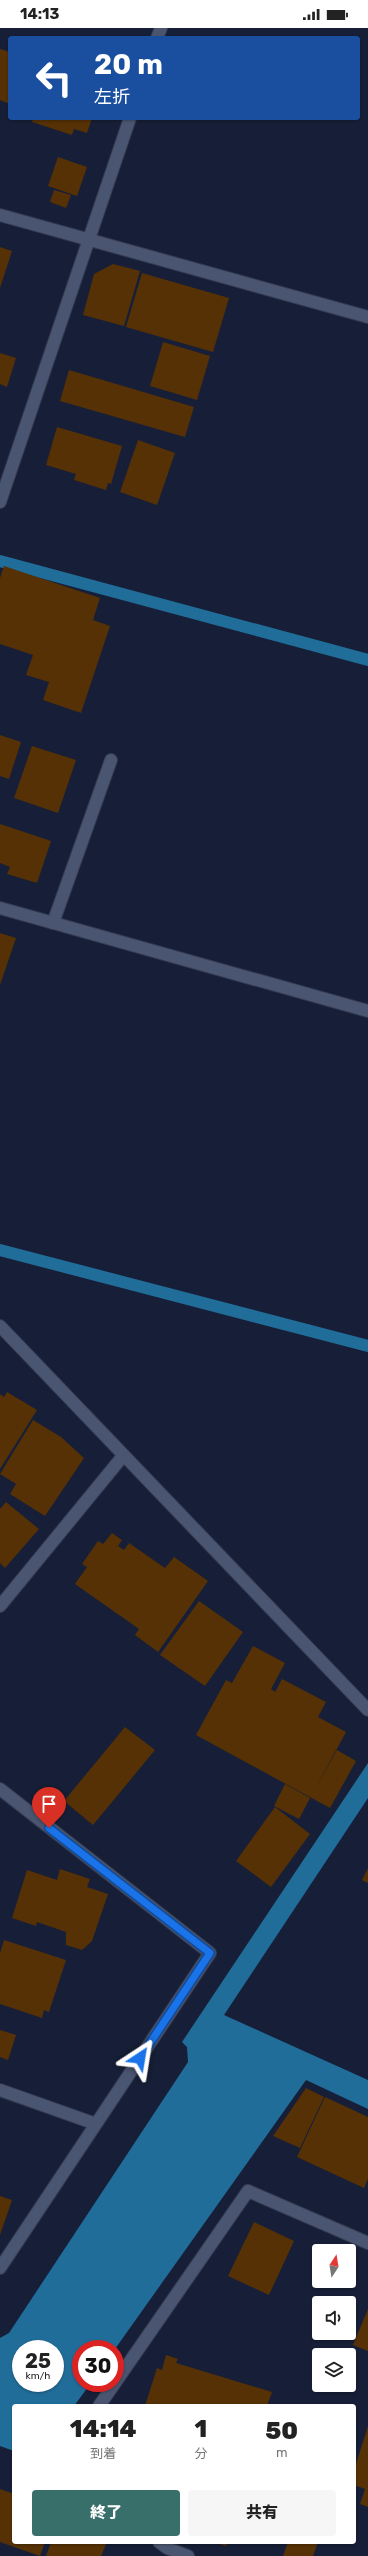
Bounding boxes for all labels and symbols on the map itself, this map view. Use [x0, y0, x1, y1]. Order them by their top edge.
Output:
pin [32, 1787, 66, 1828]
position arrow [119, 2037, 161, 2079]
north arrow [312, 2244, 356, 2288]
speed limit sign: 30 [72, 2340, 124, 2392]

